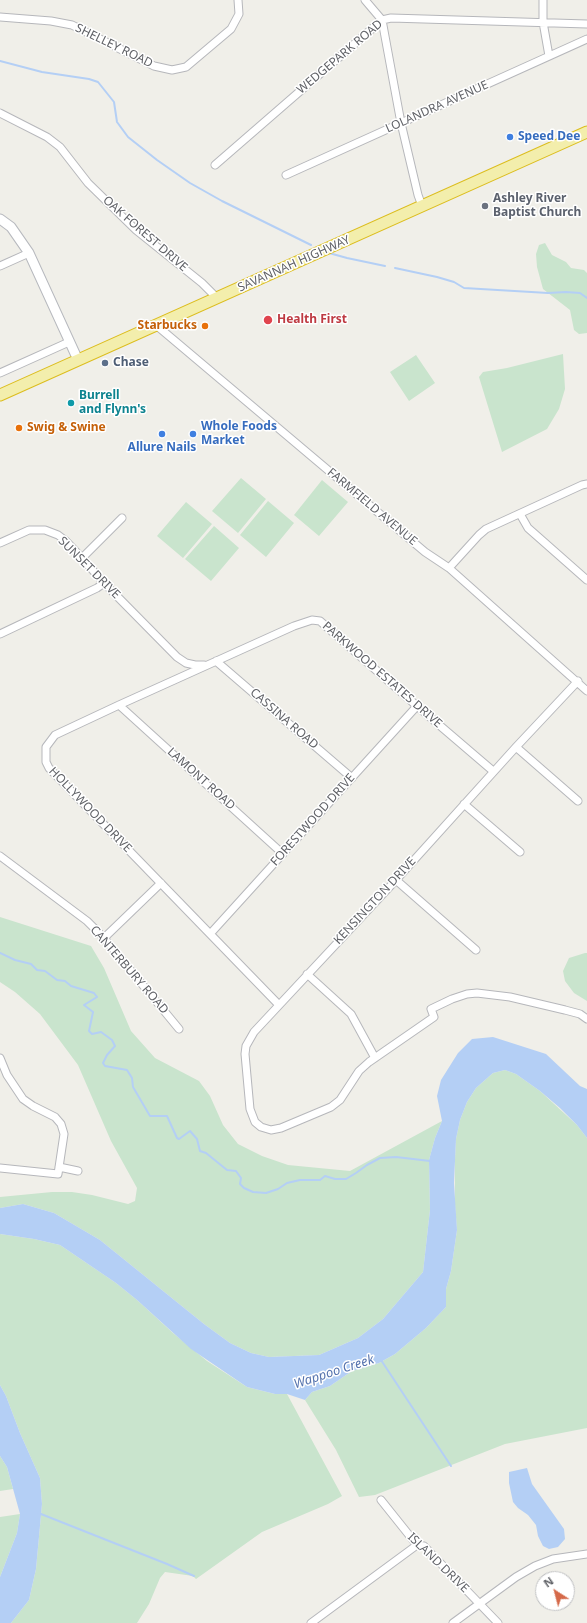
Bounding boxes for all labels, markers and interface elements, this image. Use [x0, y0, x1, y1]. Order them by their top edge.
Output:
street label: WEDGEPARK ROAD [294, 17, 386, 97]
street label: SHELLEY ROAD [73, 21, 155, 71]
street label: LOLANDRA AVENUE [383, 78, 491, 136]
place label: Speed Dee [518, 130, 580, 144]
marker: Speed Dee [505, 132, 515, 142]
place label: Ashley River Baptist Church [493, 192, 581, 220]
street label: OAK FOREST DRIVE [100, 193, 190, 275]
marker: Ashley River Baptist Church [480, 201, 490, 211]
street label: SAVANNAH HIGHWAY [236, 233, 352, 295]
place label: Health First [277, 313, 347, 327]
marker: Health First [262, 314, 274, 326]
place label: Starbucks [138, 319, 197, 333]
marker: Starbucks [200, 321, 210, 331]
place label: Chase [113, 356, 149, 370]
marker: Chase [100, 358, 110, 368]
place label: Burrell and Flynn's [79, 389, 146, 417]
marker: Burrell and Flynn's [66, 398, 76, 408]
place label: Whole Foods Market [201, 420, 277, 448]
place label: Swig & Swine [27, 421, 106, 435]
marker: Swig & Swine [14, 423, 24, 433]
marker: Allure Nails [157, 429, 167, 439]
marker: Whole Foods Market [188, 429, 198, 439]
place label: Allure Nails [128, 441, 196, 455]
street label: FARMFIELD AVENUE [324, 465, 420, 549]
street label: SUNSET DRIVE [55, 534, 123, 602]
street label: PARKWOOD ESTATES DRIVE [319, 619, 445, 731]
street label: CASSINA ROAD [247, 686, 321, 752]
street label: LAMONT ROAD [164, 745, 238, 813]
street label: HOLLYWOOD DRIVE [46, 764, 134, 856]
street label: FORESTWOOD DRIVE [268, 771, 358, 869]
street label: KENSINGTON DRIVE [331, 854, 419, 948]
street label: CANTERBURY ROAD [87, 923, 171, 1017]
water label: Wappoo Creek [292, 1352, 376, 1392]
street label: ISLAND DRIVE [404, 1530, 472, 1596]
north arrow [535, 1571, 575, 1611]
text: N [540, 1573, 556, 1590]

